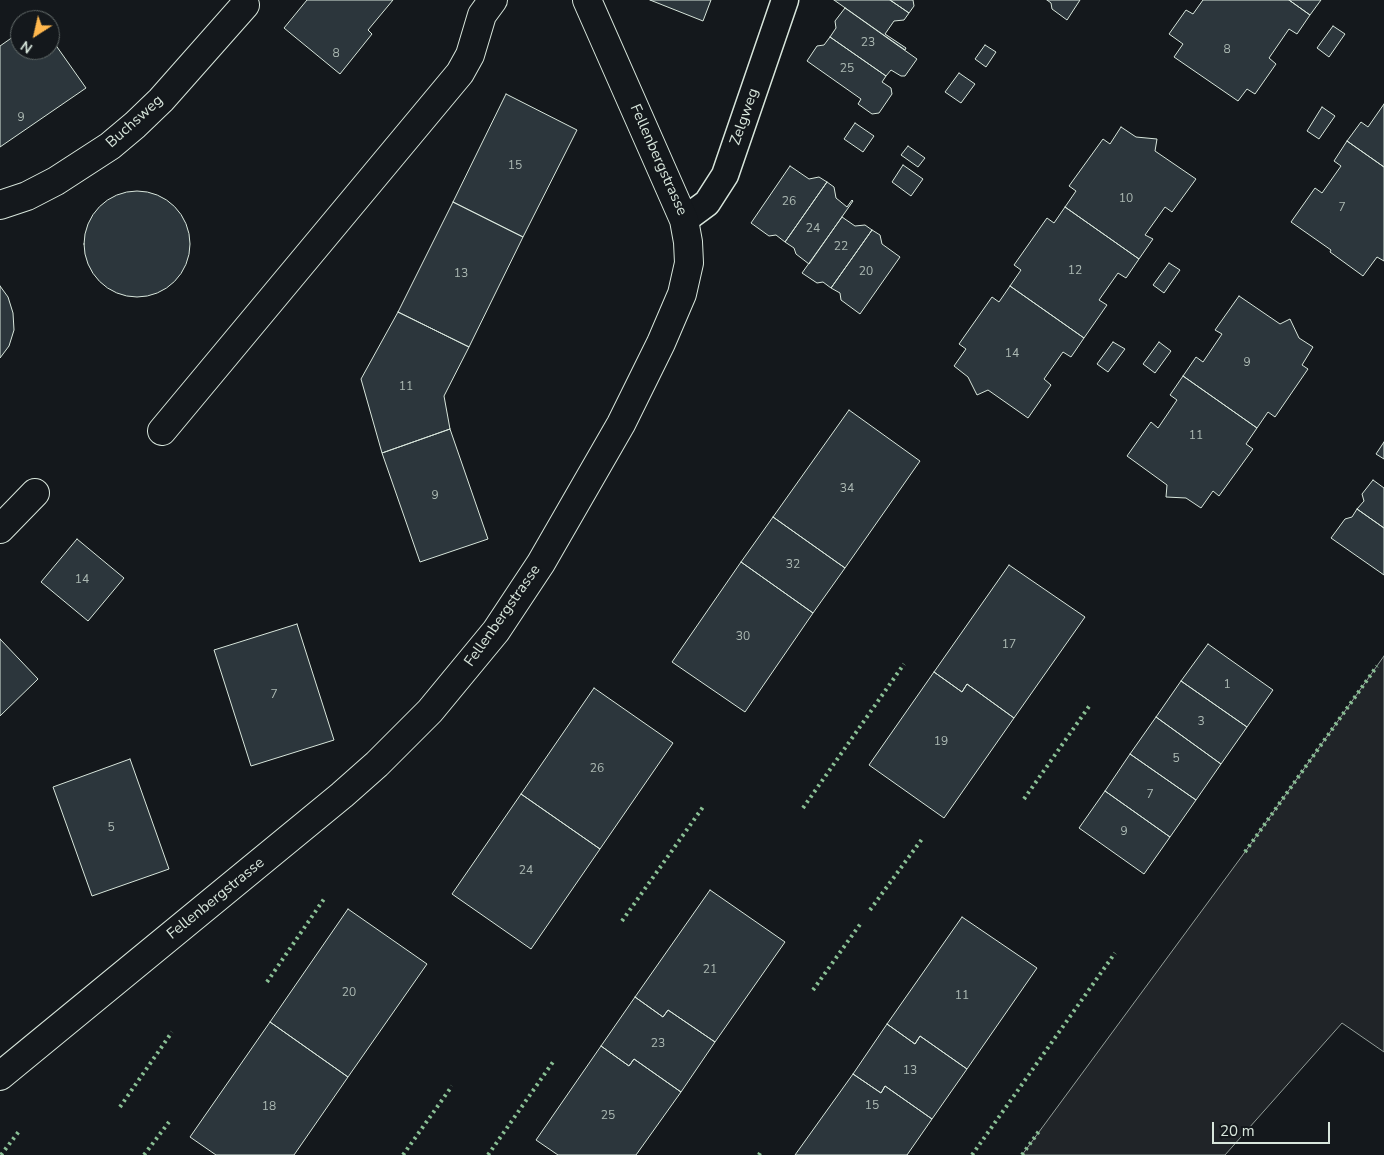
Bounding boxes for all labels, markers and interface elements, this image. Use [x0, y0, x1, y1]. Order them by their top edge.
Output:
north arrow [10, 10, 60, 60]
text: N [17, 36, 36, 58]
house number: 23 [861, 36, 875, 50]
house number: 8 [1223, 43, 1231, 57]
house number: 8 [332, 47, 340, 61]
house number: 25 [840, 62, 854, 76]
street label: Zelgweg [727, 86, 763, 148]
street label: Buchsweg [103, 92, 167, 152]
street label: Fellenbergstrasse [625, 102, 691, 218]
house number: 9 [17, 111, 25, 125]
house number: 15 [508, 159, 522, 173]
house number: 10 [1119, 192, 1133, 206]
house number: 26 [782, 195, 796, 209]
house number: 7 [1338, 201, 1346, 215]
house number: 24 [806, 222, 820, 236]
house number: 22 [834, 240, 848, 254]
house number: 12 [1068, 264, 1082, 278]
house number: 20 [859, 265, 873, 279]
house number: 13 [454, 267, 468, 281]
house number: 14 [1005, 347, 1019, 361]
house number: 9 [1243, 356, 1251, 370]
house number: 11 [399, 380, 413, 394]
house number: 11 [1189, 429, 1203, 443]
house number: 34 [840, 482, 854, 496]
house number: 9 [431, 489, 439, 503]
house number: 32 [786, 558, 800, 572]
street label: Fellenbergstrasse [461, 562, 545, 670]
house number: 14 [75, 573, 89, 587]
house number: 30 [736, 630, 750, 644]
house number: 17 [1002, 638, 1016, 652]
house number: 1 [1223, 678, 1231, 692]
house number: 7 [270, 688, 278, 702]
house number: 3 [1197, 715, 1205, 729]
house number: 19 [934, 735, 948, 749]
house number: 5 [1172, 752, 1180, 766]
house number: 26 [590, 762, 604, 776]
house number: 7 [1146, 788, 1154, 802]
house number: 5 [107, 821, 115, 835]
house number: 9 [1120, 825, 1128, 839]
street label: Fellenbergstrasse [164, 854, 268, 944]
house number: 24 [519, 864, 533, 878]
house number: 21 [703, 963, 717, 977]
house number: 20 [342, 986, 356, 1000]
house number: 11 [955, 989, 969, 1003]
house number: 23 [651, 1037, 665, 1051]
house number: 13 [903, 1064, 917, 1078]
house number: 15 [865, 1099, 879, 1113]
house number: 18 [262, 1100, 276, 1114]
house number: 25 [601, 1109, 615, 1123]
scale bar [1214, 1112, 1332, 1144]
text: 20 m [1220, 1121, 1255, 1141]

